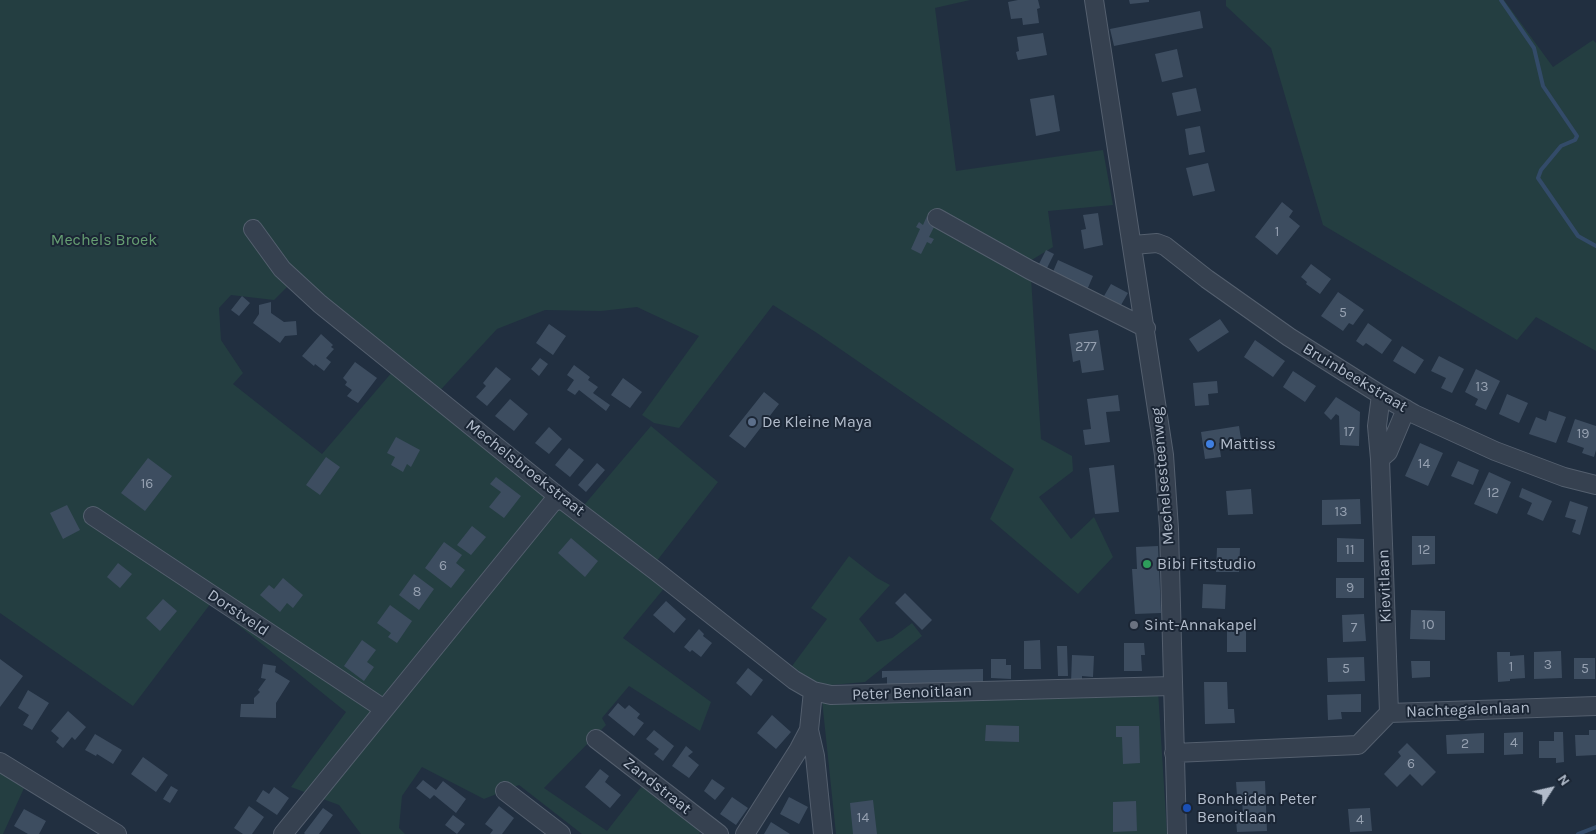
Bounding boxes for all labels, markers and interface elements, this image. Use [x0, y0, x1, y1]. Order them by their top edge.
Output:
house number: 1 [1275, 224, 1279, 240]
park label: Mechels Broek [51, 230, 157, 250]
house number: 5 [1339, 305, 1347, 321]
house number: 277 [1075, 339, 1097, 355]
street label: Bruinbeekstraat [1299, 339, 1411, 417]
house number: 13 [1476, 379, 1488, 395]
street label: Mechelsesteenweg [1147, 406, 1179, 546]
place label: De Kleine Maya [762, 412, 872, 432]
street label: Mechelsbroekstraat [462, 416, 588, 520]
marker: De Kleine Maya [746, 416, 758, 428]
house number: 17 [1343, 424, 1355, 440]
house number: 19 [1577, 426, 1589, 442]
place label: Mattiss [1220, 434, 1276, 454]
marker: Mattiss [1204, 438, 1216, 450]
house number: 14 [1418, 456, 1430, 472]
house number: 16 [141, 476, 153, 492]
house number: 12 [1487, 485, 1499, 501]
house number: 13 [1335, 504, 1347, 520]
house number: 11 [1345, 542, 1355, 558]
house number: 12 [1418, 542, 1430, 558]
street label: Kievitlaan [1374, 549, 1396, 623]
place label: Bibi Fitstudio [1157, 554, 1256, 574]
house number: 6 [439, 558, 447, 574]
marker: Bibi Fitstudio [1141, 558, 1153, 570]
house number: 9 [1346, 580, 1354, 596]
house number: 8 [413, 584, 421, 600]
street label: Dorstveld [204, 586, 272, 640]
place label: Sint-Annakapel [1144, 615, 1257, 635]
house number: 10 [1422, 617, 1434, 633]
marker: Sint-Annakapel [1128, 619, 1140, 631]
house number: 7 [1351, 620, 1357, 636]
house number: 3 [1544, 657, 1552, 673]
house number: 1 [1509, 659, 1513, 675]
house number: 5 [1342, 661, 1350, 677]
house number: 5 [1581, 661, 1589, 677]
street label: Peter Benoitlaan [852, 681, 972, 705]
street label: Nachtegalenlaan [1406, 698, 1530, 722]
house number: 4 [1510, 735, 1518, 751]
house number: 2 [1461, 736, 1469, 752]
street label: Zandstraat [619, 753, 695, 819]
house number: 6 [1407, 756, 1415, 772]
north arrow [1526, 764, 1576, 814]
text: N [1554, 771, 1574, 789]
place label: Bonheiden Peter Benoitlaan [1197, 789, 1316, 827]
marker: Bonheiden Peter Benoitlaan [1181, 802, 1193, 814]
house number: 14 [857, 810, 869, 826]
house number: 4 [1356, 812, 1364, 828]

